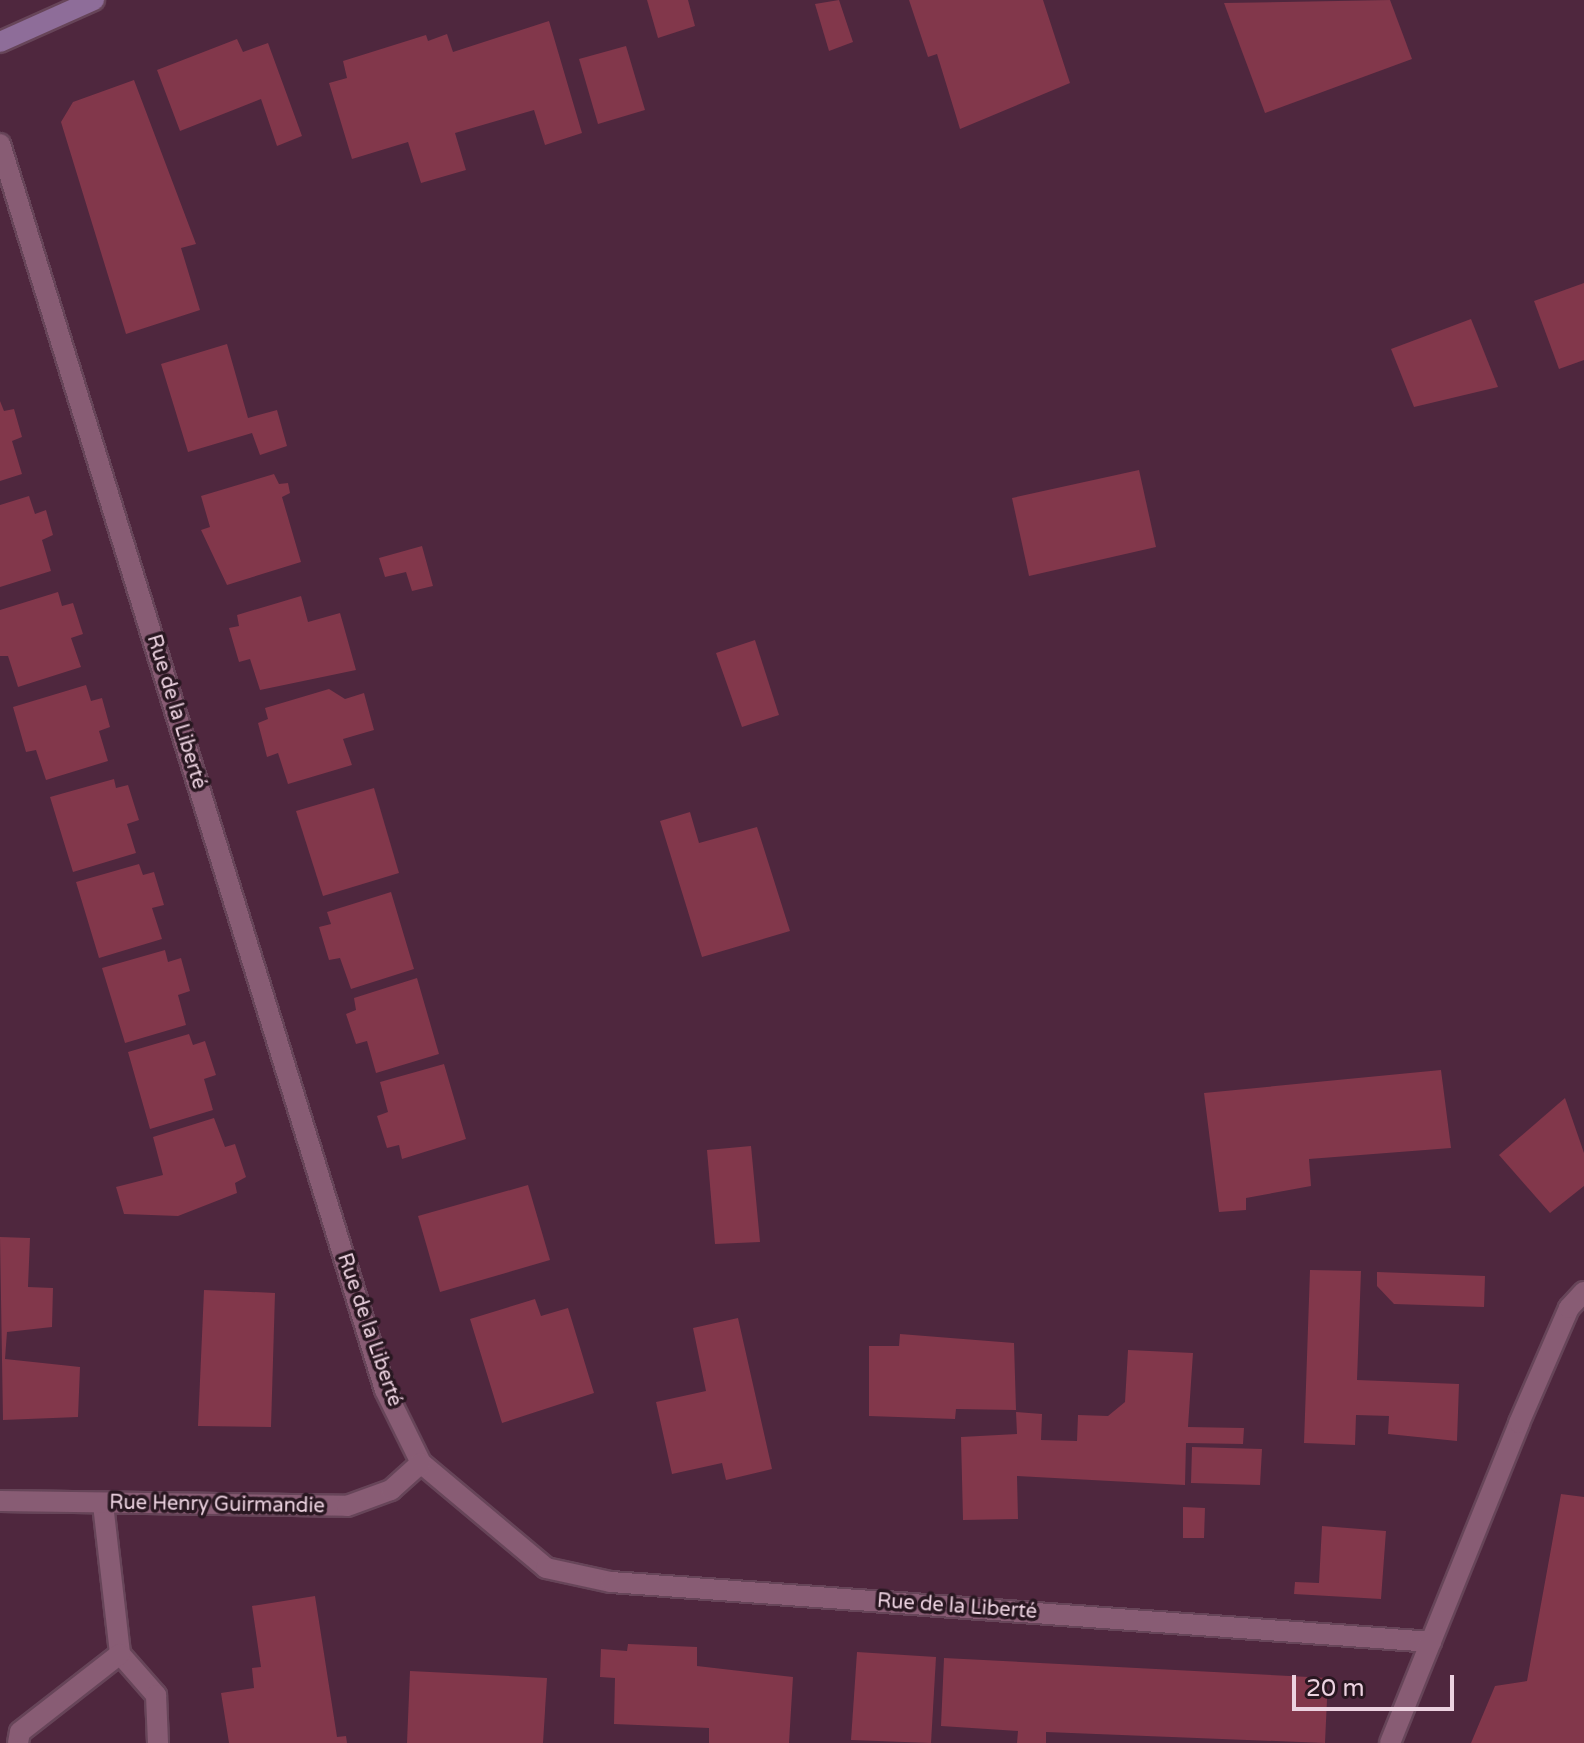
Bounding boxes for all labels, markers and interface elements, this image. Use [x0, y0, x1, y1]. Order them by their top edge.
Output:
street label: Rue de la Liberté [141, 632, 211, 792]
street label: Rue de la Liberté [332, 1250, 406, 1410]
street label: Rue Henry Guirmandie [109, 1491, 325, 1519]
street label: Rue de la Liberté [876, 1589, 1038, 1625]
scale bar [1296, 1659, 1458, 1709]
text: 20 m [1306, 1674, 1364, 1703]

